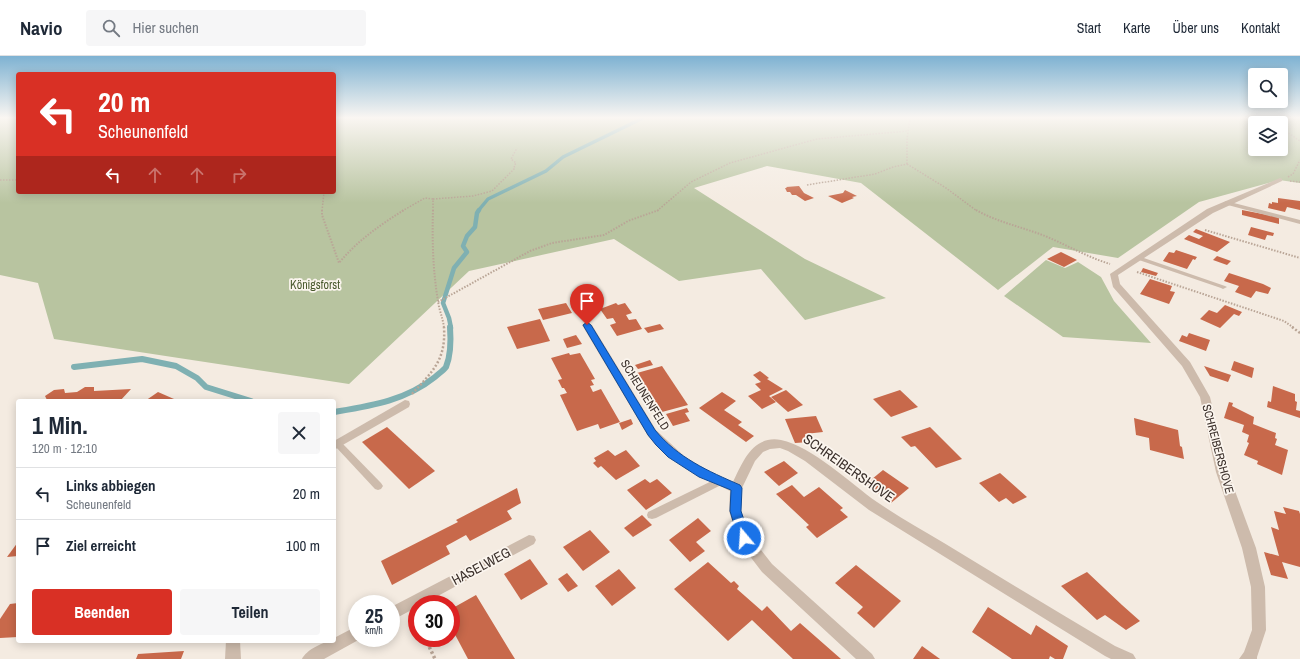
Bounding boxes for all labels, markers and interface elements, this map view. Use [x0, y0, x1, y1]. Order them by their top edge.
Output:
search box [86, 10, 366, 46]
text: Navio [20, 15, 62, 41]
icon: search [100, 17, 122, 39]
text: Hier suchen [132, 17, 199, 38]
text: Start [1077, 19, 1101, 37]
text: Karte [1123, 19, 1150, 37]
text: Über uns [1172, 19, 1219, 37]
text: Kontakt [1241, 19, 1280, 37]
map controls [1248, 68, 1288, 156]
button: search [1248, 68, 1288, 108]
text: 20 m [98, 83, 150, 121]
icon: left [32, 88, 84, 140]
button: layers [1248, 116, 1288, 156]
text: Scheunenfeld [98, 119, 188, 144]
icon: left [102, 164, 124, 186]
icon: ahead [144, 164, 166, 186]
icon: ahead [186, 164, 208, 186]
icon: right [228, 164, 250, 186]
park label: Königsforst [290, 277, 340, 293]
pin [570, 284, 604, 325]
icon: arrive [576, 290, 598, 312]
street label: SCHEUNENFELD [617, 357, 673, 433]
street label: SCHREIBERSHOVE [1198, 403, 1238, 495]
text: 1 Min. [32, 409, 88, 441]
button: close [278, 412, 320, 454]
street label: SCHREIBERSHOVE [800, 430, 898, 506]
text: 120 m · 12:10 [32, 440, 97, 457]
text: Links abbiegen [66, 475, 156, 496]
icon: left [32, 483, 54, 505]
text: 20 m [293, 483, 320, 504]
text: Scheunenfeld [66, 496, 131, 513]
position arrow [723, 517, 765, 559]
icon: arrive [32, 535, 54, 557]
text: Ziel erreicht [66, 535, 136, 556]
text: 100 m [286, 535, 320, 556]
street label: HASELWEG [448, 543, 514, 589]
button: Beenden [32, 589, 172, 635]
button: Teilen [180, 589, 320, 635]
speed limit sign: 30 [408, 595, 460, 647]
text: 25 [365, 602, 383, 629]
text: km/h [365, 624, 383, 637]

